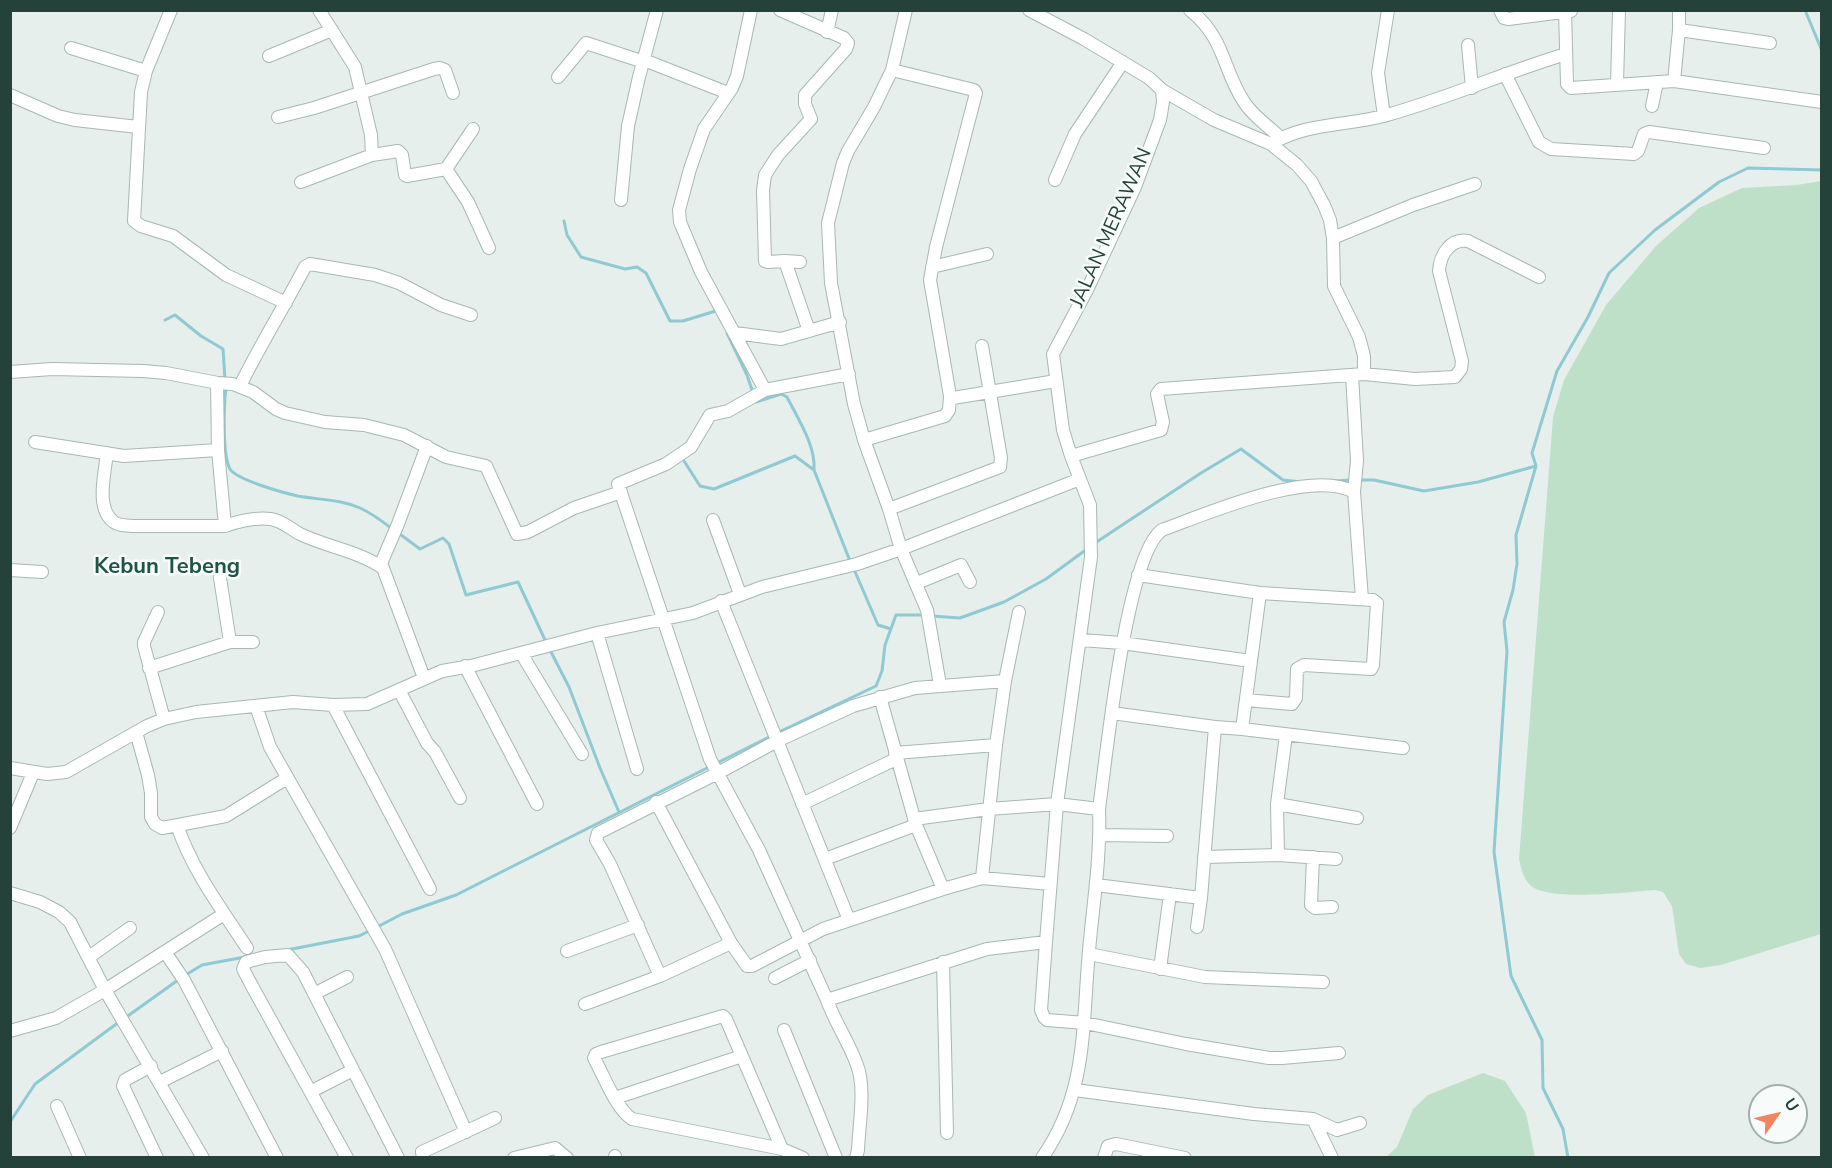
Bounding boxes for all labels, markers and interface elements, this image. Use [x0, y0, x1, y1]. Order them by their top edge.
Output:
street label: JALAN MERAWAN [1066, 145, 1158, 311]
district label: Kebun Tebeng [94, 555, 240, 581]
north arrow [1748, 1084, 1808, 1144]
text: U [1779, 1094, 1804, 1116]

